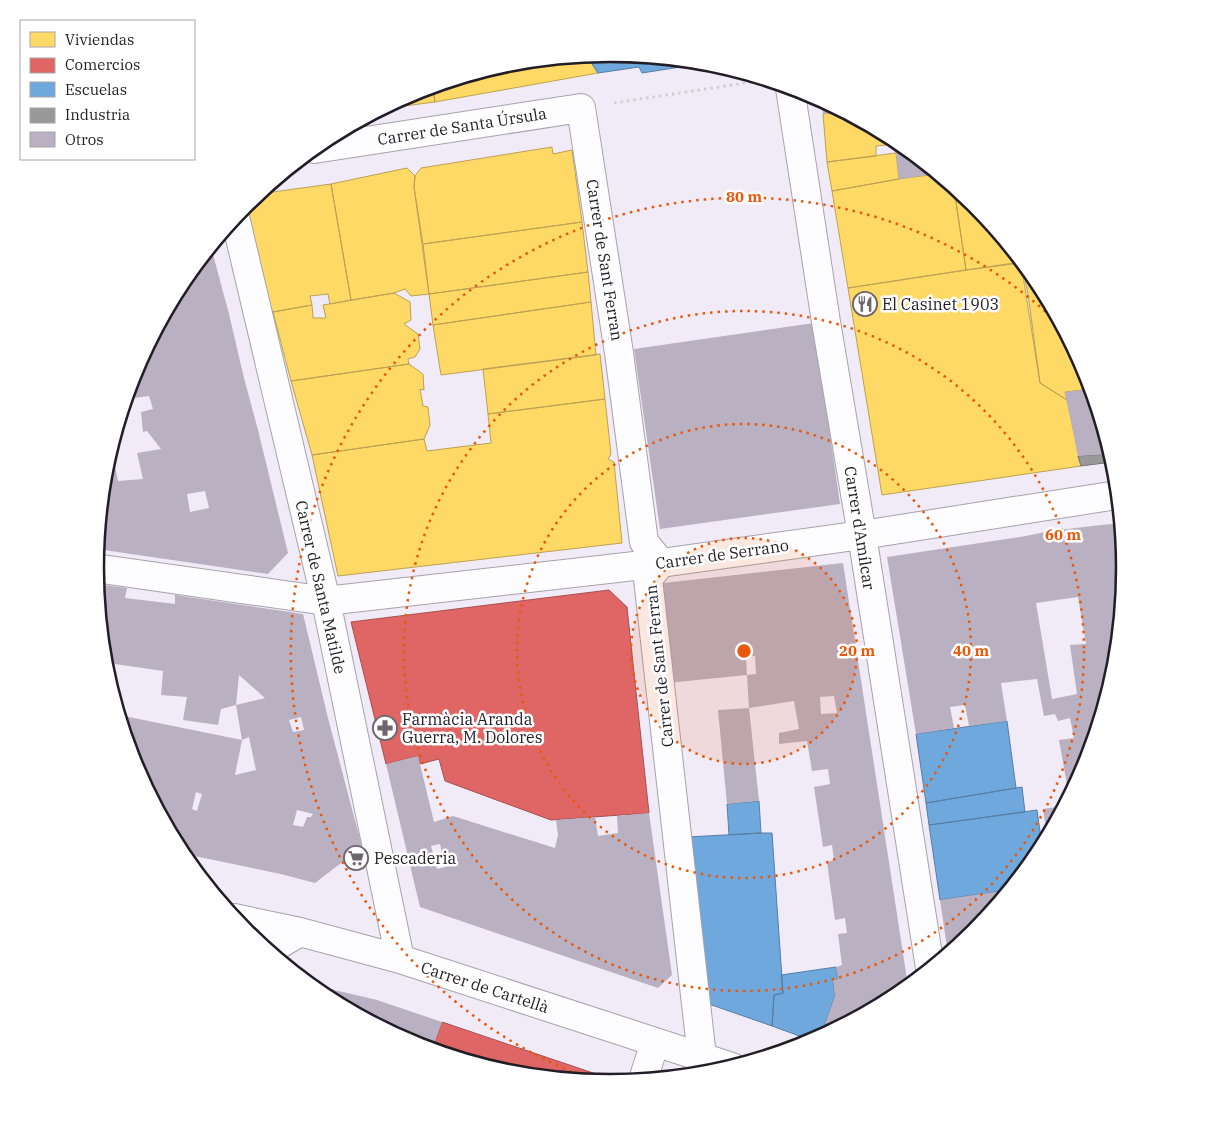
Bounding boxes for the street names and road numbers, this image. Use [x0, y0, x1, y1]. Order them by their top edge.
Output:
street label: Carrer de Santa Úrsula [376, 102, 548, 149]
street label: Carrer de Sant Ferran [582, 178, 628, 342]
street label: Carrer d'Amílcar [840, 465, 880, 591]
street label: Carrer de Santa Matilde [291, 498, 351, 676]
street label: Carrer de Serrano [654, 535, 790, 573]
street label: Carrer de Sant Ferran [641, 584, 677, 748]
street label: Carrer de Cartellà [419, 957, 552, 1017]

